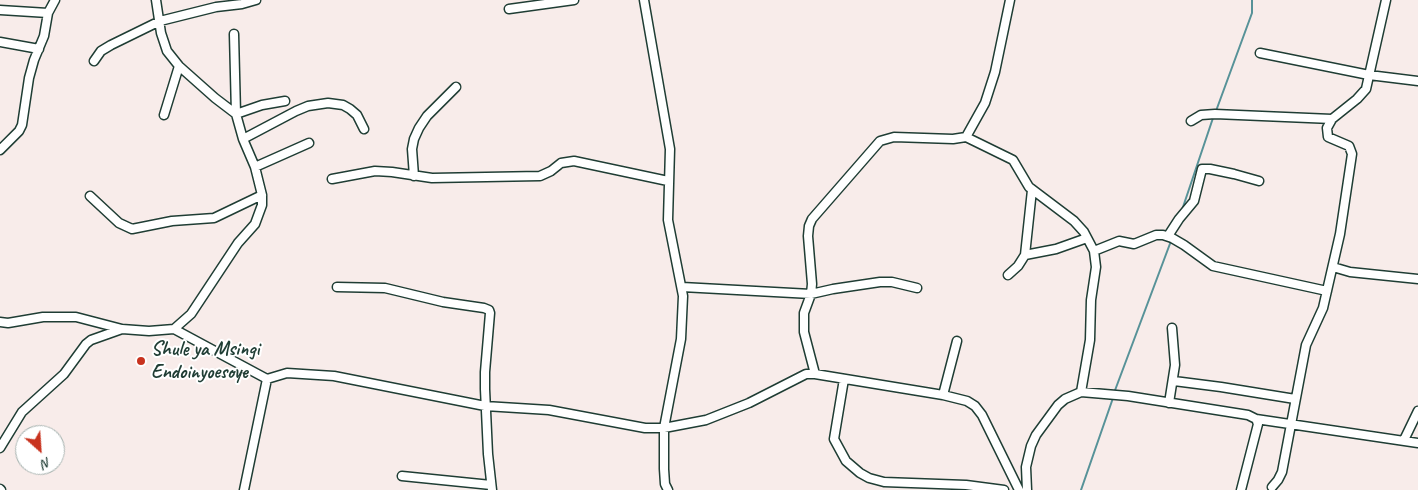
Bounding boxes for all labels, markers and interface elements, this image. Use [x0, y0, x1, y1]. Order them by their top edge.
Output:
place label: Shule ya Msingi Endoinyoesoye [151, 338, 259, 385]
marker: Shule ya Msingi Endoinyoesoye [135, 355, 147, 367]
north arrow [15, 425, 65, 475]
text: N [39, 453, 54, 473]

